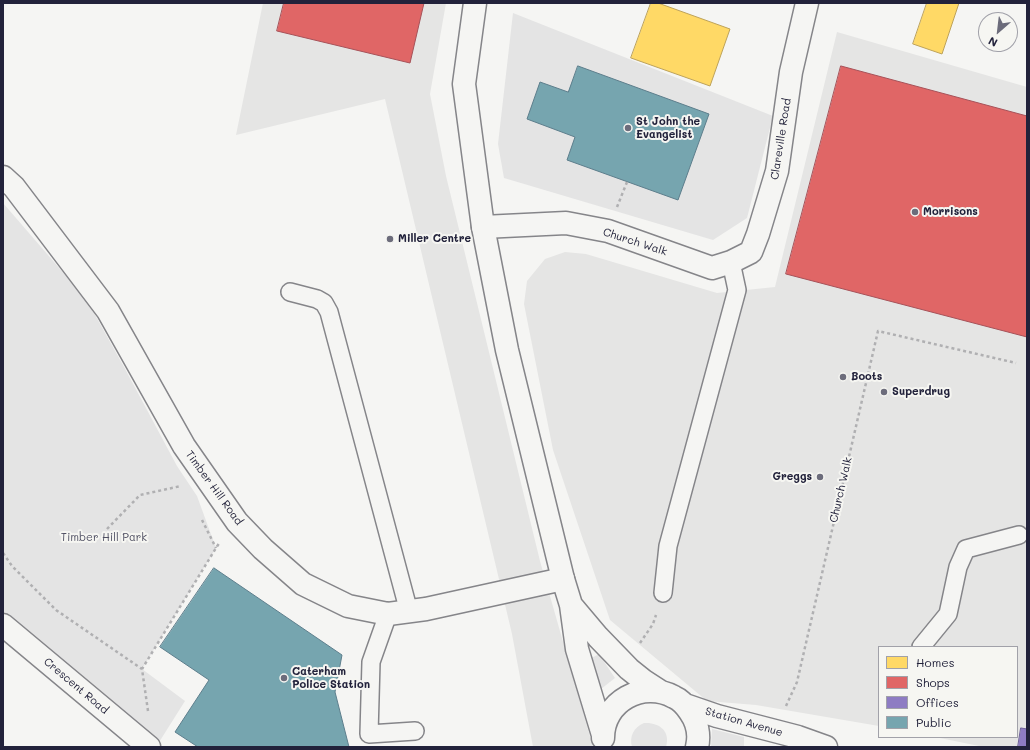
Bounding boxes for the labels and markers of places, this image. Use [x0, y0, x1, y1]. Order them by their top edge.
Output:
place label: St John the Evangelist [636, 115, 700, 141]
marker: St John the Evangelist [623, 123, 633, 133]
place label: Morrisons [923, 205, 978, 219]
marker: Morrisons [910, 207, 920, 217]
place label: Miller Centre [398, 232, 471, 246]
marker: Miller Centre [385, 234, 395, 244]
place label: Boots [851, 370, 882, 384]
marker: Boots [838, 372, 848, 382]
place label: Superdrug [892, 385, 950, 399]
marker: Superdrug [879, 387, 889, 397]
place label: Greggs [773, 470, 812, 484]
marker: Greggs [815, 472, 825, 482]
place label: Caterham Police Station [292, 665, 370, 691]
marker: Caterham Police Station [279, 673, 289, 683]

